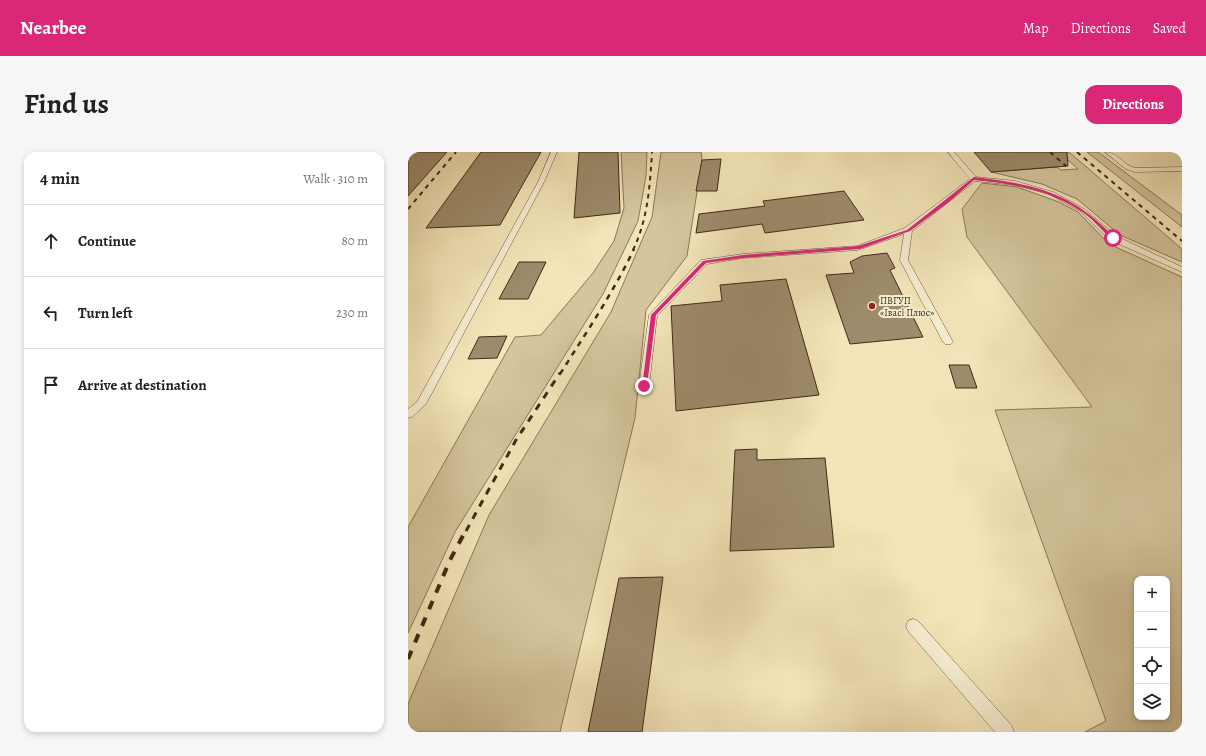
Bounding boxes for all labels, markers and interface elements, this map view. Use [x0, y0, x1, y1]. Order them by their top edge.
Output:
text: Nearbee [20, 15, 86, 41]
text: Map [1023, 19, 1049, 38]
text: Directions [1071, 19, 1131, 38]
text: Saved [1153, 19, 1186, 38]
text: Find us [24, 85, 109, 123]
button: Directions [1085, 85, 1182, 124]
text: 4 min [40, 167, 80, 190]
text: Walk · 310 m [303, 170, 368, 187]
route start [1104, 229, 1122, 247]
icon: ahead [40, 230, 62, 252]
text: Continue [78, 231, 136, 251]
text: 80 m [341, 232, 368, 249]
place label: ПВГУП «Івасі Плюс» [880, 294, 935, 319]
marker: ПВГУП «Івасі Плюс» [867, 301, 877, 311]
icon: left [40, 302, 62, 324]
text: Turn left [78, 303, 133, 323]
text: 230 m [336, 304, 368, 321]
icon: arrive [40, 374, 62, 396]
text: Arrive at destination [78, 375, 207, 395]
route end [635, 377, 653, 395]
map controls [1134, 576, 1170, 720]
button: + [1134, 576, 1170, 612]
button: − [1134, 612, 1170, 648]
button: locate [1134, 648, 1170, 684]
button: layers [1134, 684, 1170, 720]

